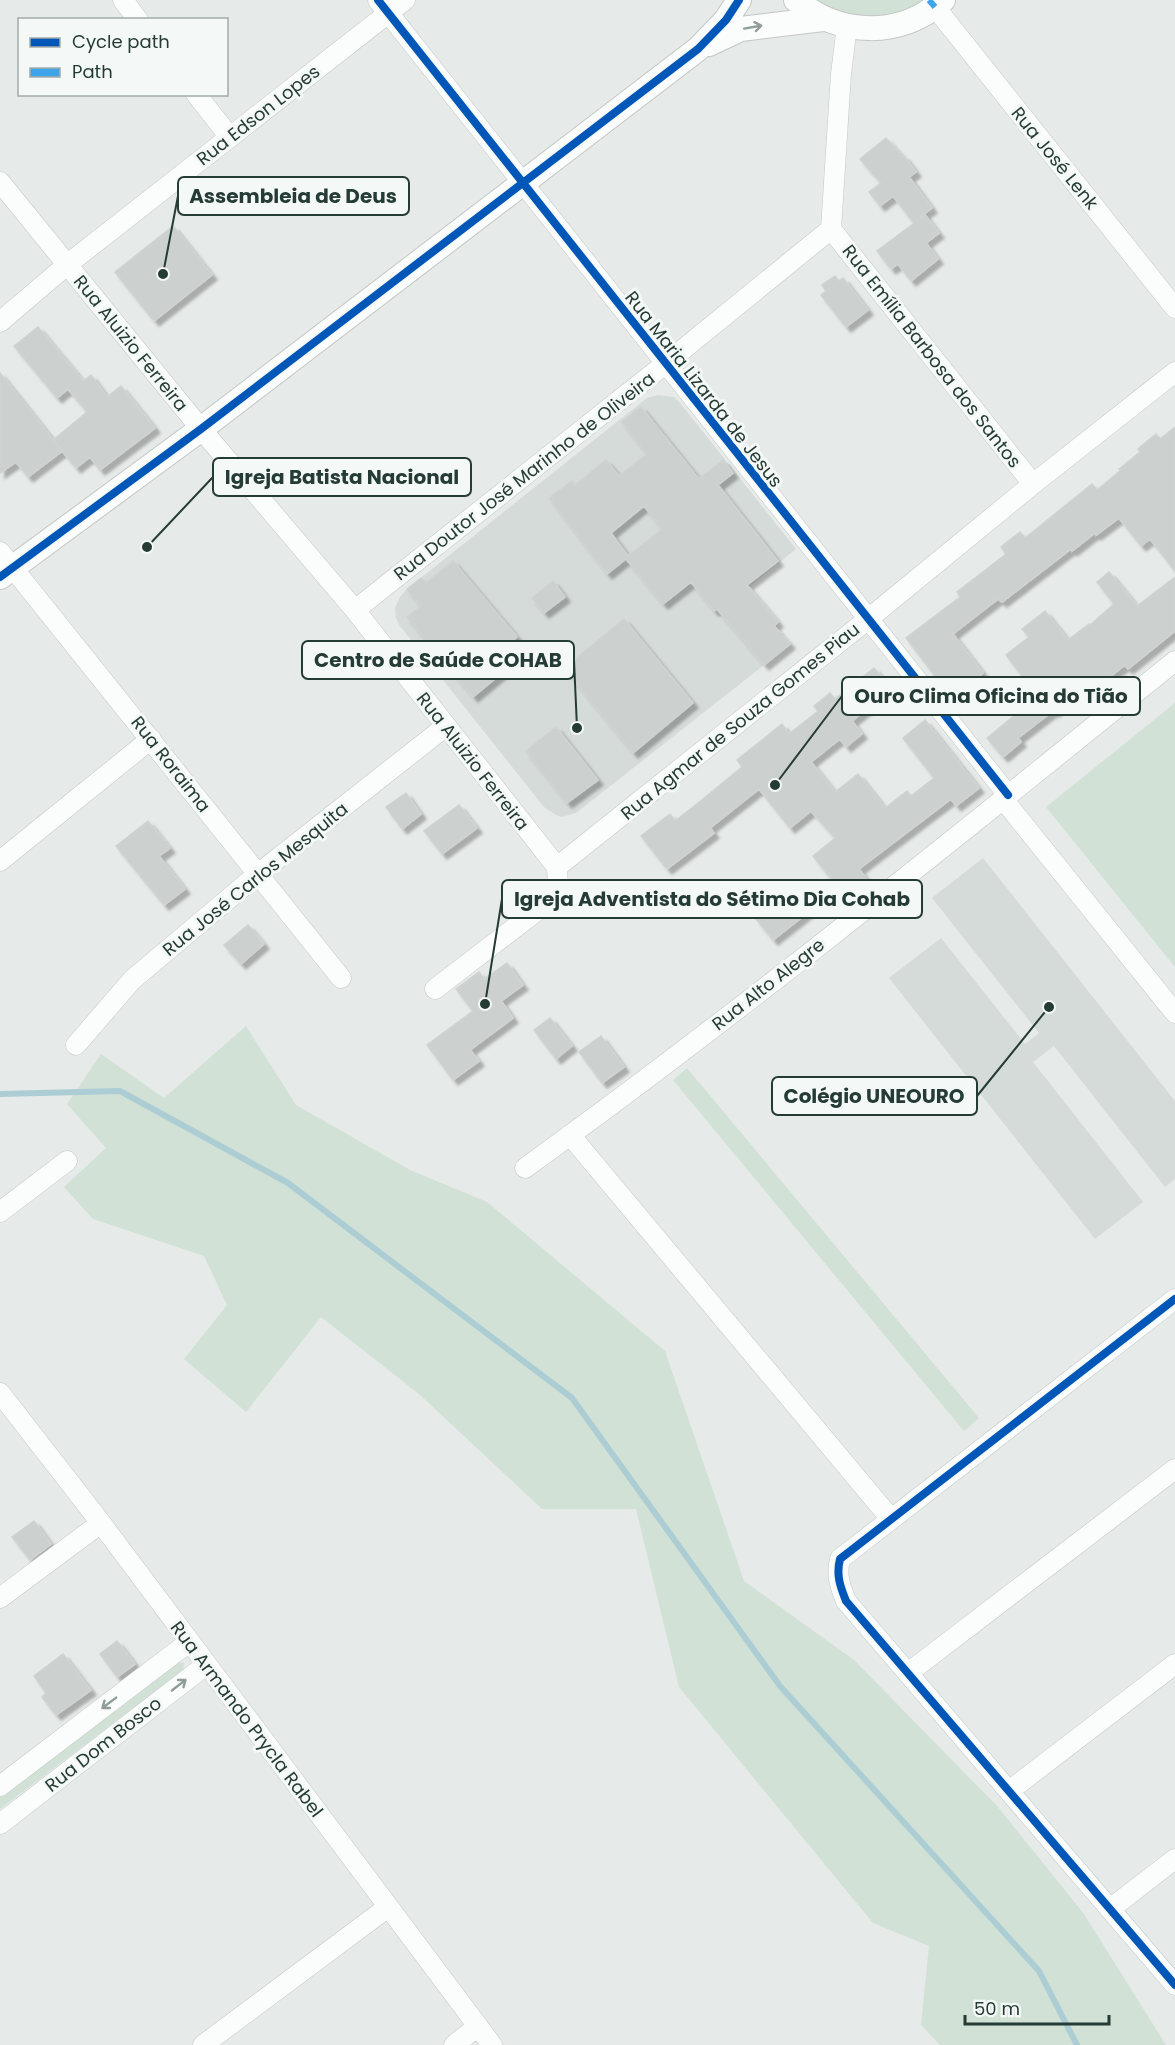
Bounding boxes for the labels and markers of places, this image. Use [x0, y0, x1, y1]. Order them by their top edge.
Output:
callout: Assembleia de Deus [178, 177, 409, 215]
callout: Igreja Batista Nacional [213, 458, 471, 496]
callout: Centro de Saúde COHAB [302, 641, 574, 679]
callout: Ouro Clima Oficina do Tião [842, 677, 1140, 715]
callout: Igreja Adventista do Sétimo Dia Cohab [502, 880, 922, 918]
callout: Colégio UNEOURO [772, 1077, 977, 1115]

